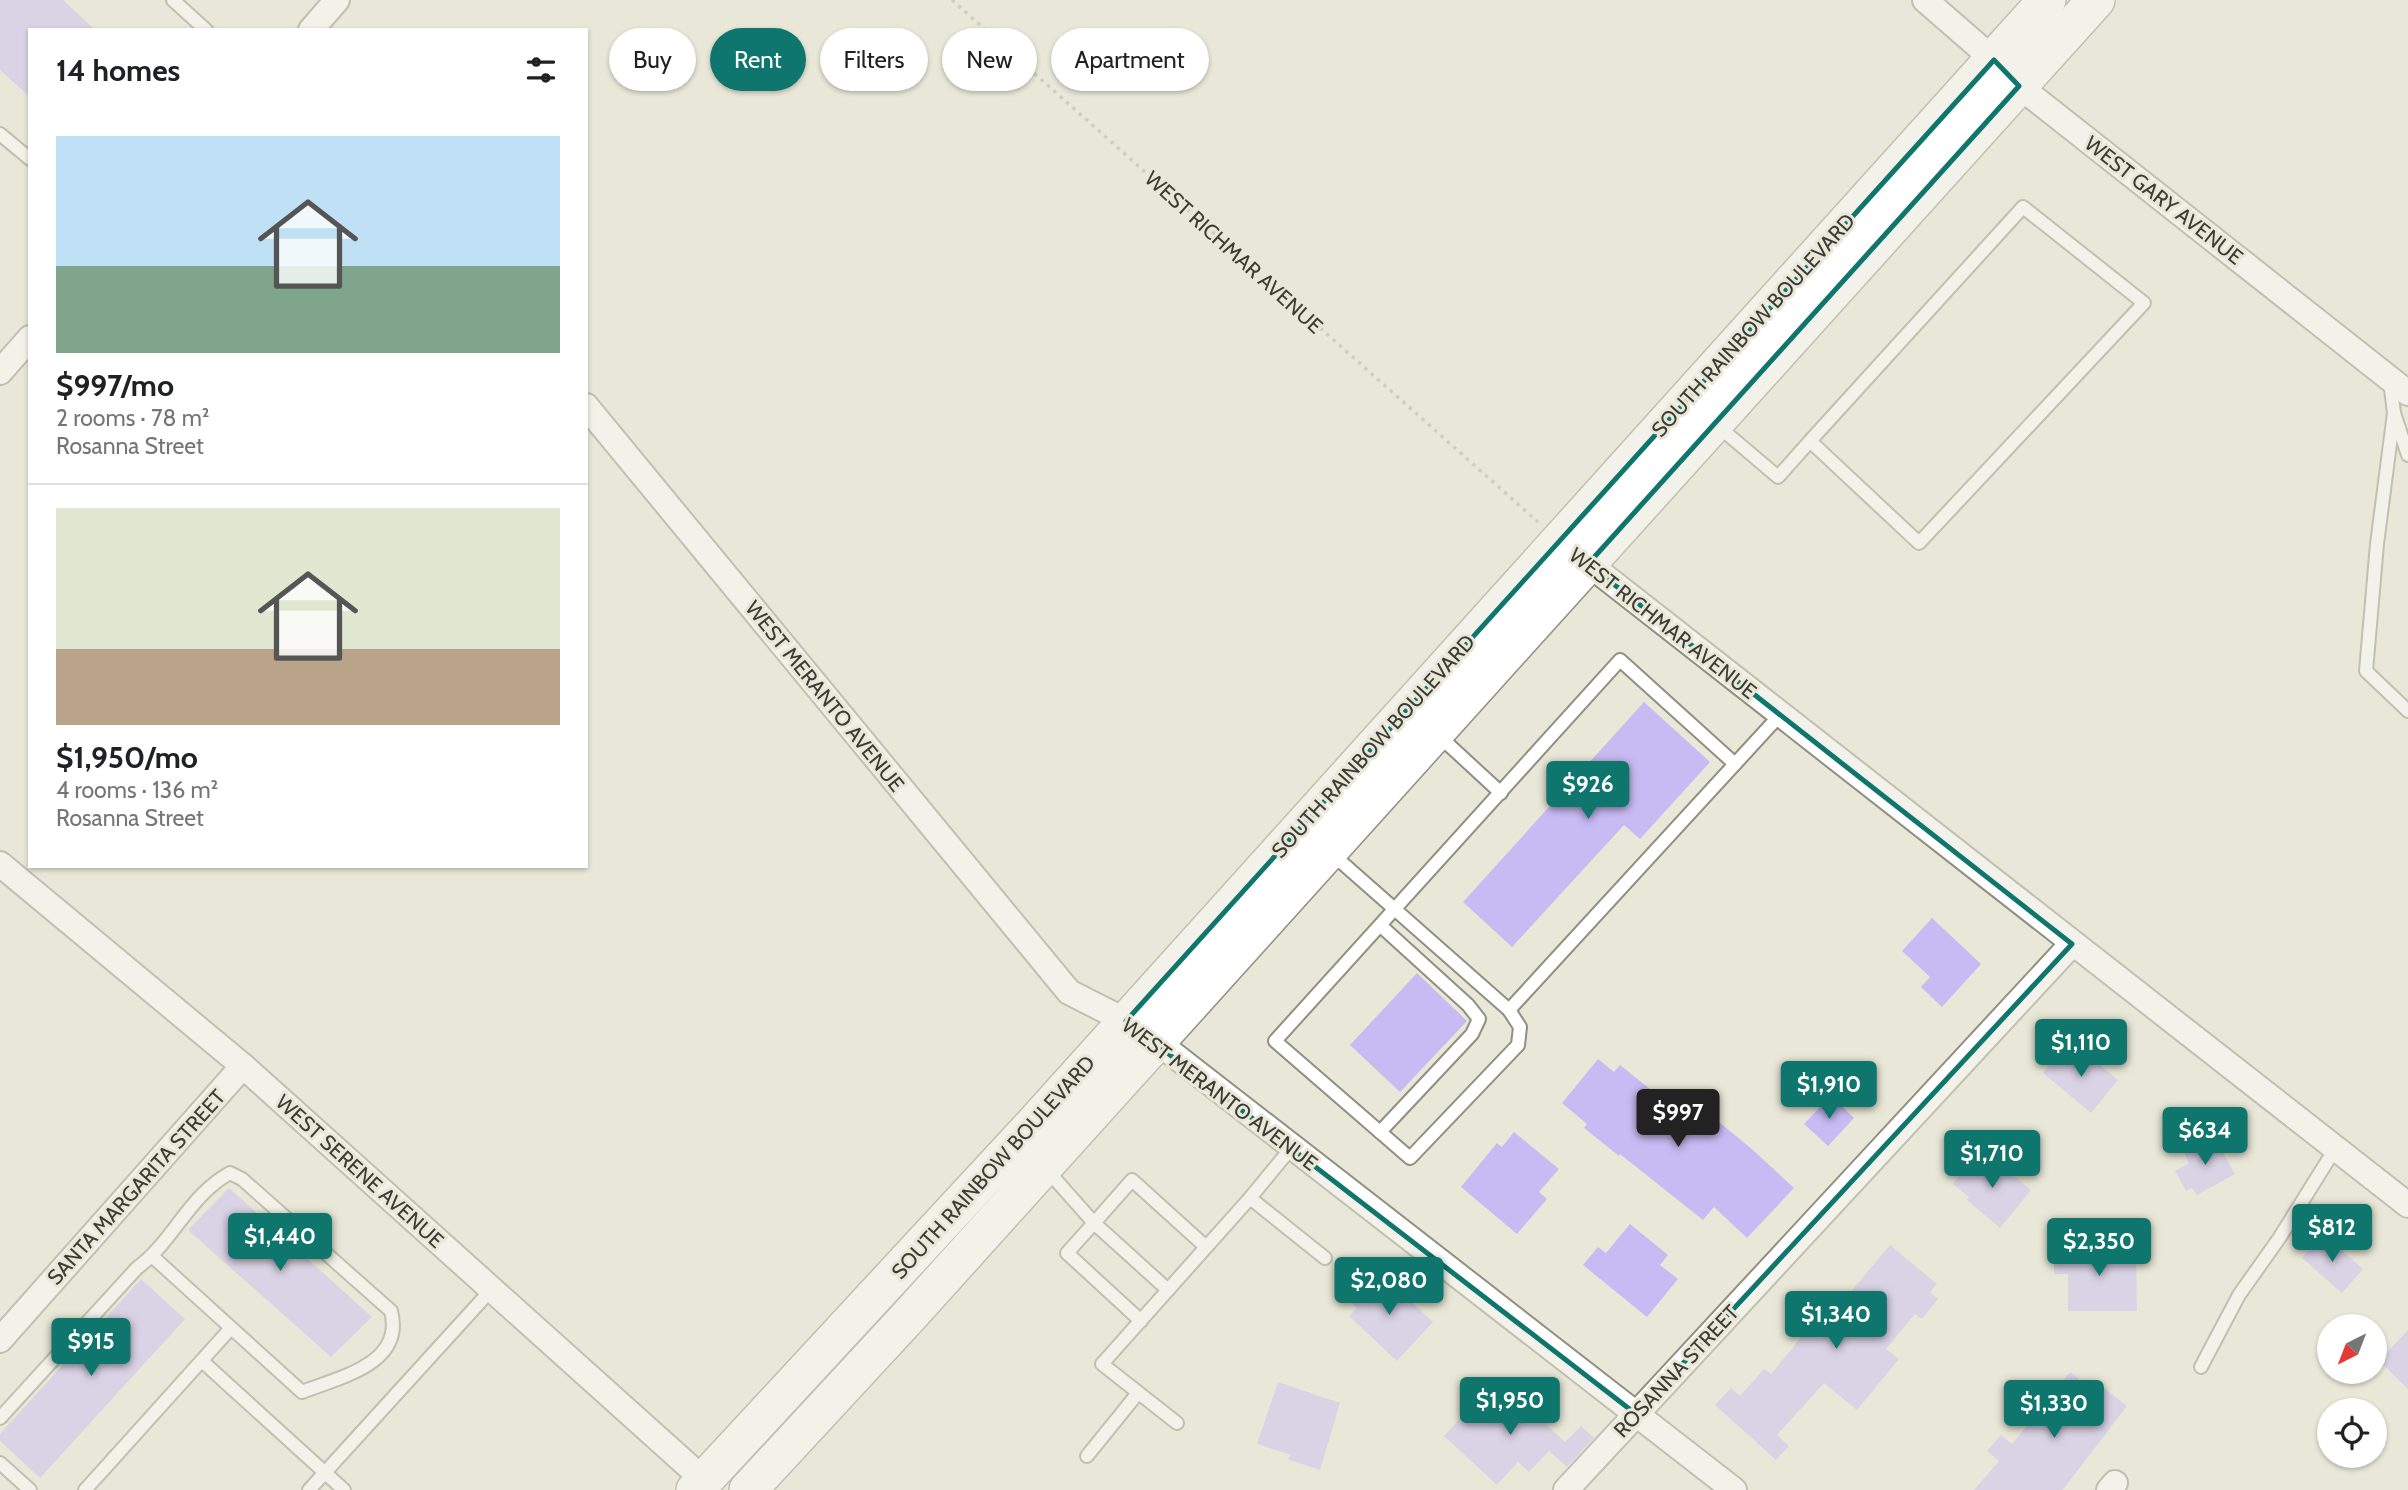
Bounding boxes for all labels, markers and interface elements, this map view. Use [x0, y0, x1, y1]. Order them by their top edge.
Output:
chip: Buy [609, 28, 696, 91]
chip: Rent [710, 28, 806, 91]
chip: Filters [820, 28, 928, 91]
chip: New [942, 28, 1037, 91]
chip: Apartment [1051, 28, 1209, 91]
icon: filters [522, 51, 560, 89]
text: 14 homes [56, 52, 180, 89]
street label: WEST GARY AVENUE [2080, 130, 2248, 270]
street label: WEST RICHMAR AVENUE [1140, 166, 1328, 338]
icon: home [245, 181, 371, 307]
street label: SOUTH RAINBOW BOULEVARD [1646, 208, 1860, 442]
text: $997/mo [56, 367, 174, 404]
text: 2 rooms · 78 m² [56, 404, 210, 432]
text: Rosanna Street [56, 432, 204, 460]
street label: WEST RICHMAR AVENUE [1564, 542, 1762, 704]
icon: home [245, 553, 371, 679]
street label: WEST MERANTO AVENUE [740, 596, 910, 796]
street label: SOUTH RAINBOW BOULEVARD [1266, 629, 1480, 863]
text: $1,950/mo [56, 739, 198, 776]
pin: $926 [1547, 762, 1629, 821]
text: $926 [1562, 770, 1614, 798]
text: 4 rooms · 136 m² [56, 776, 218, 804]
text: Rosanna Street [56, 804, 204, 832]
street label: WEST MERANTO AVENUE [1117, 1012, 1323, 1176]
pin: $1,110 [2024, 1020, 2138, 1079]
text: $1,110 [2051, 1028, 2111, 1056]
street label: SOUTH RAINBOW BOULEVARD [886, 1050, 1100, 1284]
pin: $1,910 [1772, 1062, 1886, 1121]
text: $1,910 [1797, 1070, 1861, 1098]
street label: SANTA MARGARITA STREET [42, 1084, 230, 1290]
street label: WEST SERENE AVENUE [271, 1089, 449, 1253]
pin: $997 [1637, 1090, 1719, 1149]
text: $997 [1653, 1098, 1703, 1126]
pin: $634 [2164, 1108, 2246, 1167]
text: $634 [2179, 1116, 2231, 1144]
pin: $1,710 [1935, 1130, 2049, 1190]
text: $1,710 [1960, 1139, 2024, 1167]
pin: $812 [2291, 1204, 2373, 1264]
text: $812 [2308, 1213, 2356, 1241]
pin: $1,440 [223, 1214, 337, 1273]
pin: $2,350 [2042, 1218, 2156, 1278]
text: $1,440 [244, 1222, 316, 1250]
text: $2,350 [2063, 1227, 2135, 1255]
pin: $2,080 [1332, 1258, 1446, 1317]
text: $2,080 [1350, 1266, 1428, 1294]
pin: $1,340 [1779, 1292, 1893, 1351]
street label: ROSANNA STREET [1608, 1300, 1744, 1442]
text: $1,340 [1801, 1300, 1871, 1328]
north arrow [2317, 1314, 2387, 1384]
map controls [2317, 1314, 2387, 1468]
pin: $915 [50, 1318, 132, 1378]
text: $915 [67, 1327, 115, 1355]
pin: $1,950 [1453, 1378, 1567, 1437]
pin: $1,330 [1997, 1380, 2111, 1440]
text: $1,950 [1476, 1386, 1544, 1414]
text: $1,330 [2020, 1389, 2088, 1417]
button: locate [2317, 1398, 2387, 1468]

